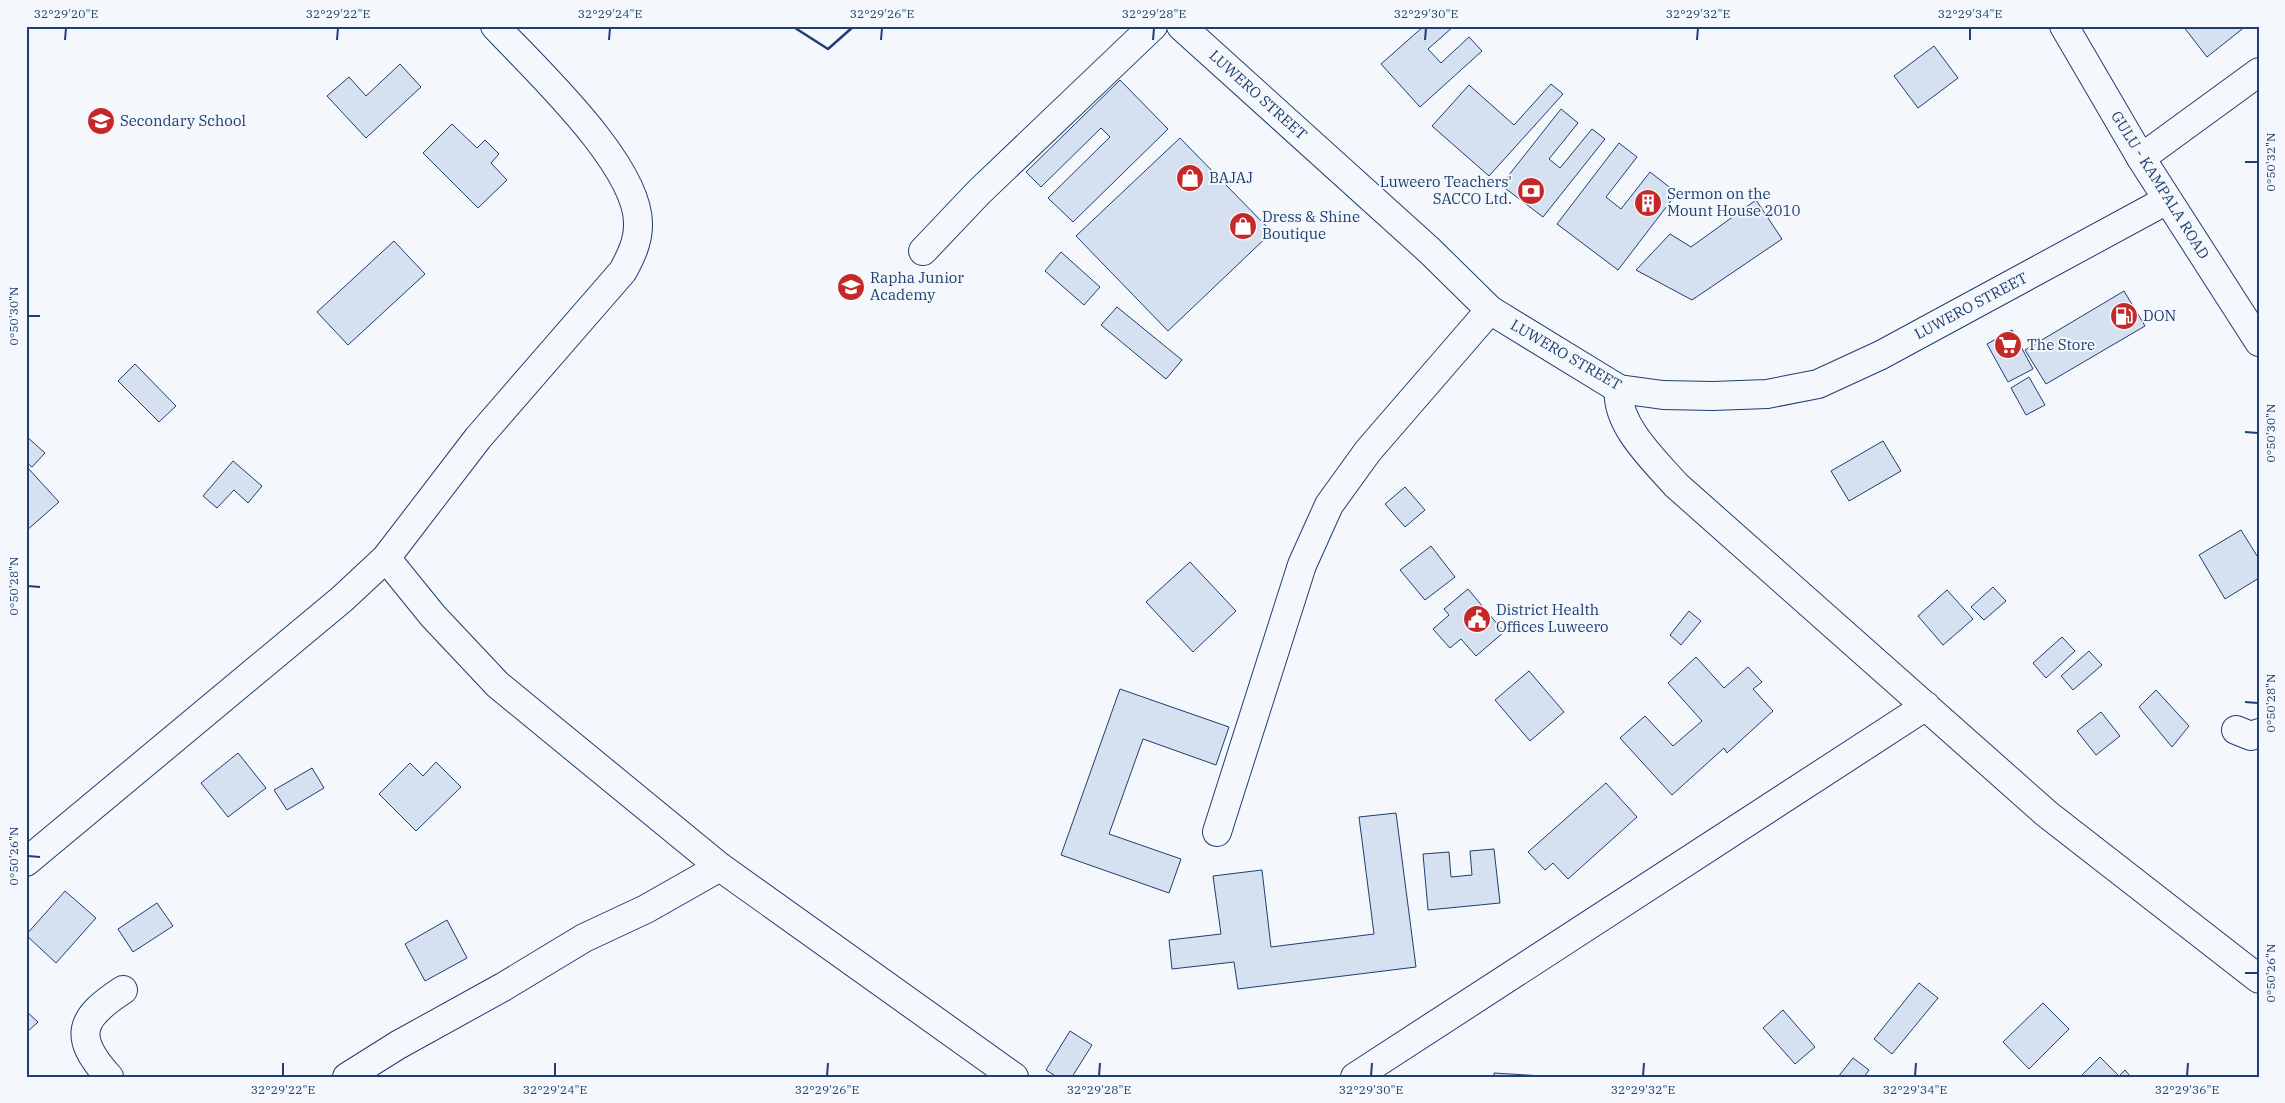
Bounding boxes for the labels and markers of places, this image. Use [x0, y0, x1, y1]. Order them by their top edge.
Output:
school or university icon: Secondary School [86, 106, 116, 136]
place label: Secondary School [120, 111, 246, 130]
shop icon: BAJAJ [1175, 163, 1205, 193]
place label: BAJAJ [1209, 168, 1253, 187]
place label: Luweero Teachers' SACCO Ltd. [1380, 172, 1512, 208]
bank icon: Luweero Teachers' SACCO Ltd. [1516, 176, 1546, 206]
place label: Sermon on the Mount House 2010 [1667, 184, 1801, 220]
building icon: Sermon on the Mount House 2010 [1633, 188, 1663, 218]
place label: Dress & Shine Boutique [1262, 207, 1360, 243]
shop icon: Dress & Shine Boutique [1228, 211, 1258, 241]
place label: Rapha Junior Academy [870, 268, 964, 304]
school or university icon: Rapha Junior Academy [836, 272, 866, 302]
fuel station icon: DON [2109, 301, 2139, 331]
place label: DON [2143, 306, 2176, 325]
supermarket icon: The Store [1993, 330, 2023, 360]
place label: The Store [2027, 335, 2095, 354]
place label: District Health Offices Luweero [1496, 600, 1609, 636]
public building icon: District Health Offices Luweero [1462, 604, 1492, 634]

